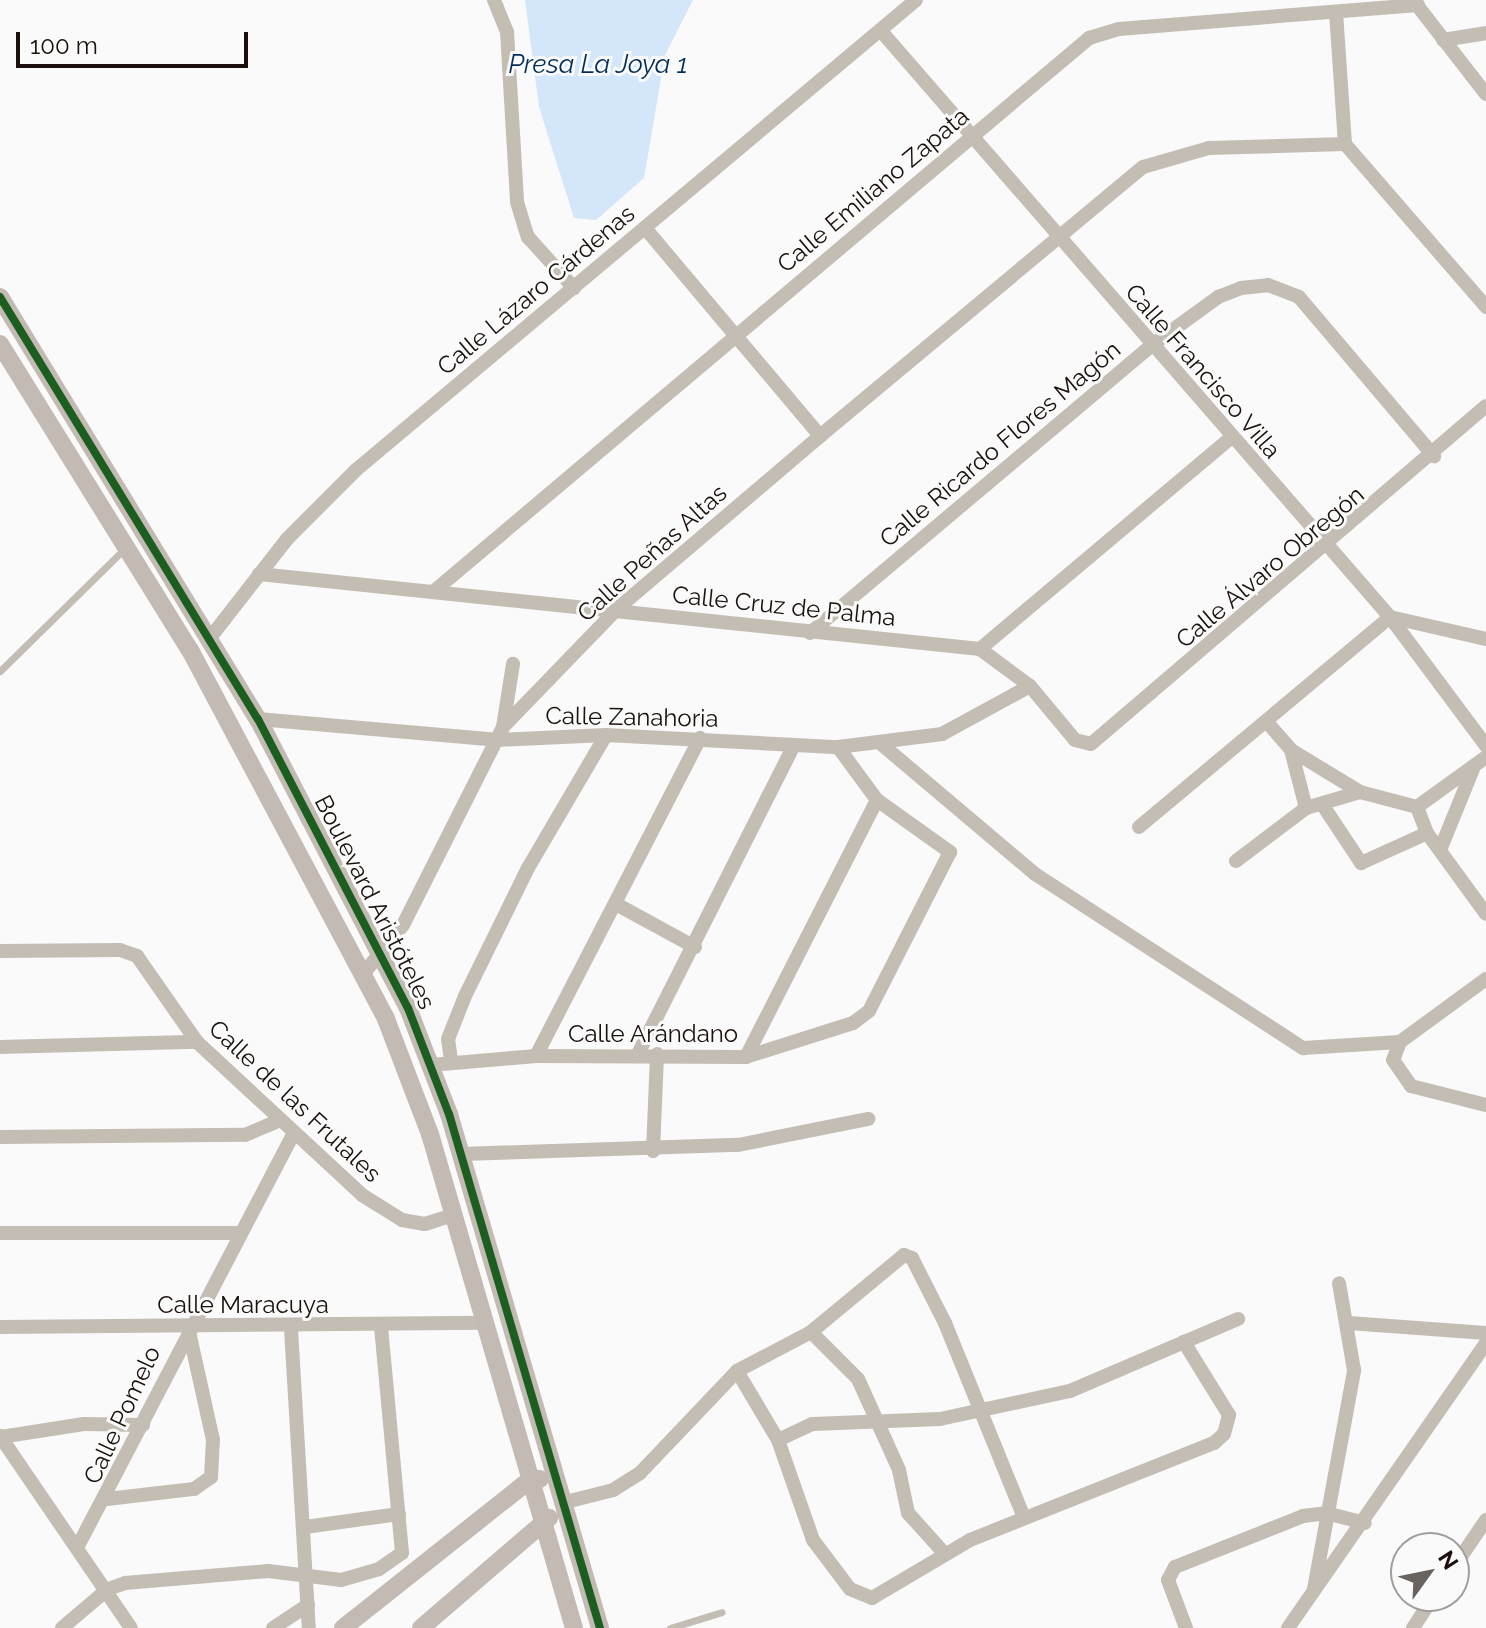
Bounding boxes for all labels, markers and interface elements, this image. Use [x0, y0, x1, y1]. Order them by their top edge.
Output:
scale bar [20, 16, 252, 66]
text: 100 m [30, 31, 98, 60]
water label: Presa La Joya 1 [508, 49, 688, 81]
street label: Calle Emiliano Zapata [771, 102, 975, 278]
street label: Calle Lázaro Cárdenas [432, 199, 640, 381]
street label: Calle Francisco Villa [1119, 278, 1287, 464]
street label: Calle Ricardo Flores Magón [874, 335, 1126, 553]
street label: Calle Peñas Altas [571, 478, 733, 628]
street label: Calle Álvaro Obregón [1170, 480, 1370, 654]
street label: Calle Cruz de Palma [671, 580, 897, 632]
street label: Calle Zanahoria [545, 701, 719, 733]
street label: Boulevard Aristóteles [308, 790, 442, 1014]
street label: Calle de las Frutales [203, 1014, 387, 1188]
street label: Calle Arándano [568, 1020, 738, 1048]
street label: Calle Maracuya [157, 1291, 329, 1319]
street label: Calle Pomelo [78, 1342, 166, 1488]
north arrow [1390, 1532, 1470, 1612]
text: N [1433, 1546, 1464, 1574]

